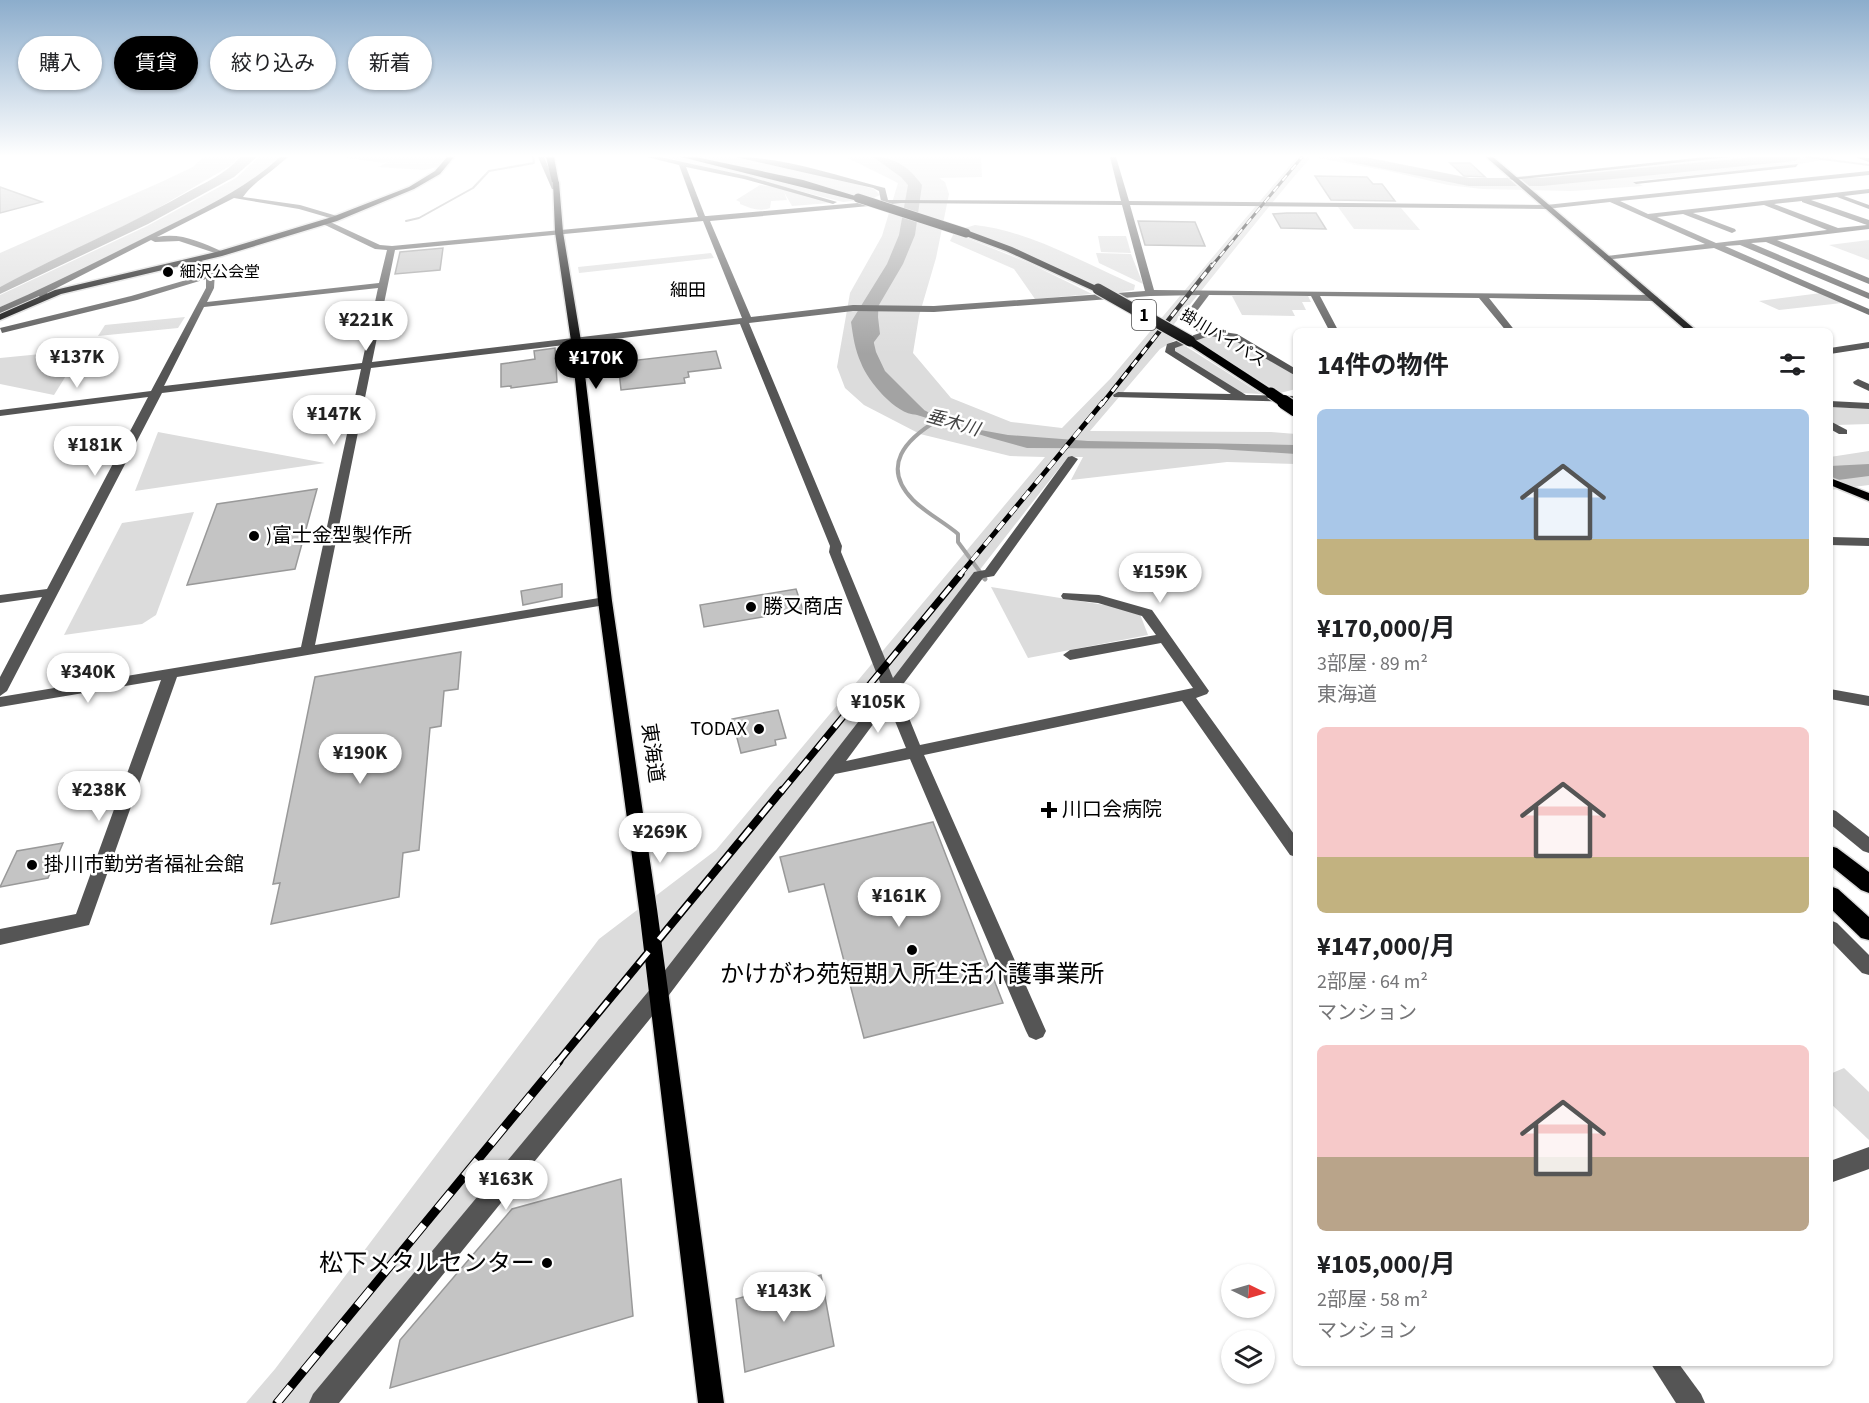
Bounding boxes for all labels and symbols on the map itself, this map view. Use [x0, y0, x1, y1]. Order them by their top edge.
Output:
place label: 細沢公会堂 [180, 261, 260, 283]
marker: 細沢公会堂 [161, 265, 175, 279]
district label: 細田 [670, 278, 706, 303]
road number: 1 [1132, 300, 1156, 330]
pin: ¥221K [324, 301, 408, 352]
street label: 掛川バイパス [1176, 304, 1270, 372]
pin: ¥137K [35, 338, 119, 389]
pin: ¥170K [554, 339, 638, 390]
pin: ¥147K [292, 395, 376, 446]
water label: 垂木川 [924, 404, 984, 443]
pin: ¥181K [53, 426, 137, 477]
place label: )富士金型製作所 [266, 522, 412, 550]
marker: )富士金型製作所 [247, 529, 261, 543]
pin: ¥159K [1118, 553, 1202, 604]
place label: 勝又商店 [763, 593, 843, 621]
marker: 勝又商店 [744, 600, 758, 614]
pin: ¥340K [46, 653, 130, 704]
pin: ¥105K [836, 683, 920, 734]
place label: TODAX [690, 715, 747, 743]
street label: 東海道 [634, 721, 670, 785]
marker: TODAX [752, 722, 766, 736]
pin: ¥190K [318, 734, 402, 785]
pin: ¥238K [57, 771, 141, 822]
place label: 川口会病院 [1062, 796, 1162, 824]
marker: 川口会病院 [1040, 801, 1058, 819]
pin: ¥269K [618, 813, 702, 864]
place label: 掛川市勤労者福祉会館 [44, 851, 244, 879]
marker: 掛川市勤労者福祉会館 [25, 858, 39, 872]
pin: ¥161K [857, 877, 941, 928]
marker: かけがわ苑短期入所生活介護事業所 [905, 943, 919, 957]
place label: かけがわ苑短期入所生活介護事業所 [720, 957, 1104, 992]
pin: ¥163K [464, 1160, 548, 1211]
place label: 松下メタルセンター [319, 1246, 535, 1281]
marker: 松下メタルセンター [540, 1256, 554, 1270]
north arrow [1221, 1264, 1275, 1318]
pin: ¥143K [742, 1272, 826, 1323]

